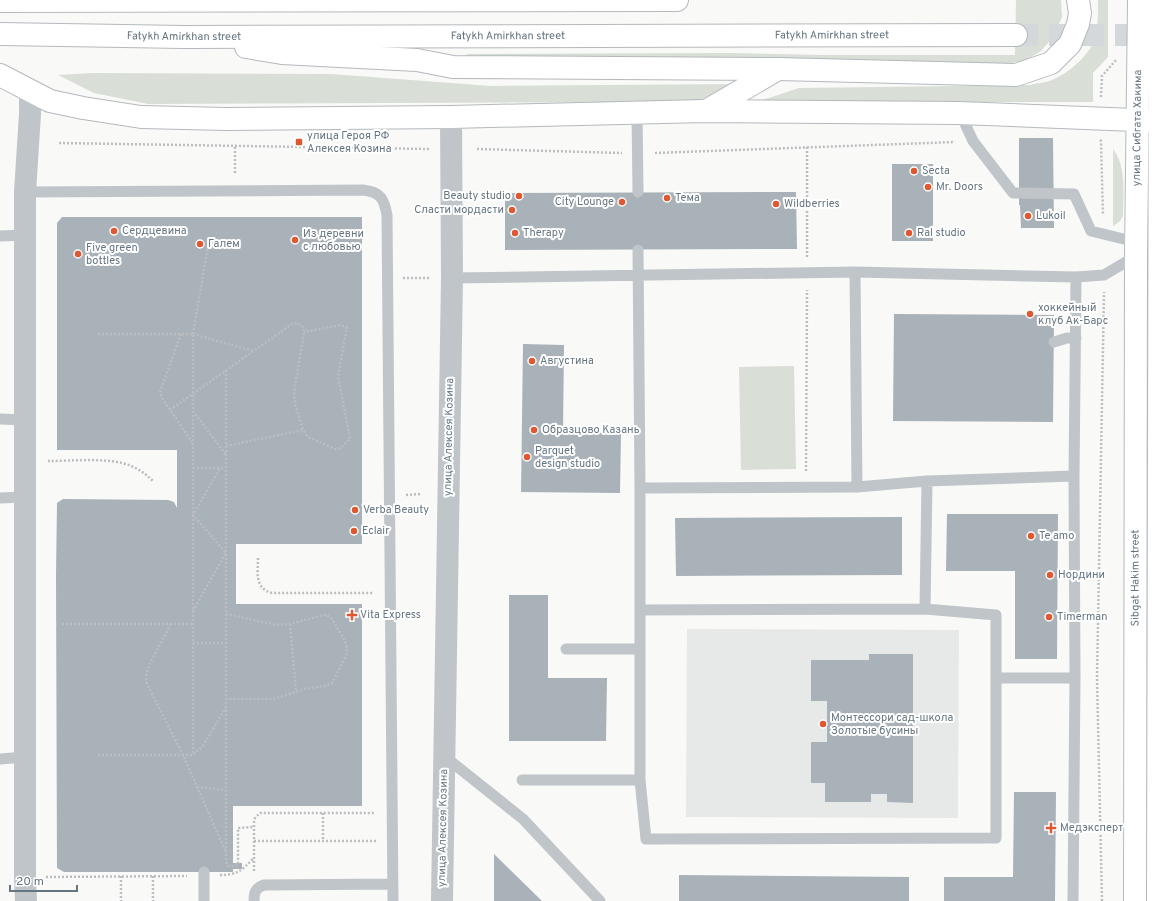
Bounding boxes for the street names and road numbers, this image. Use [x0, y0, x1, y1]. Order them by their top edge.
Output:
street label: Fatykh Amirkhan street [775, 28, 889, 43]
street label: Fatykh Amirkhan street [127, 29, 241, 44]
street label: Fatykh Amirkhan street [451, 29, 565, 43]
street label: улица Сибгата Хакима [1130, 69, 1145, 186]
street label: улица Алексея Козина [441, 378, 457, 496]
street label: Sibgat Hakim street [1128, 529, 1143, 627]
street label: улица Алексея Козина [435, 769, 451, 887]

